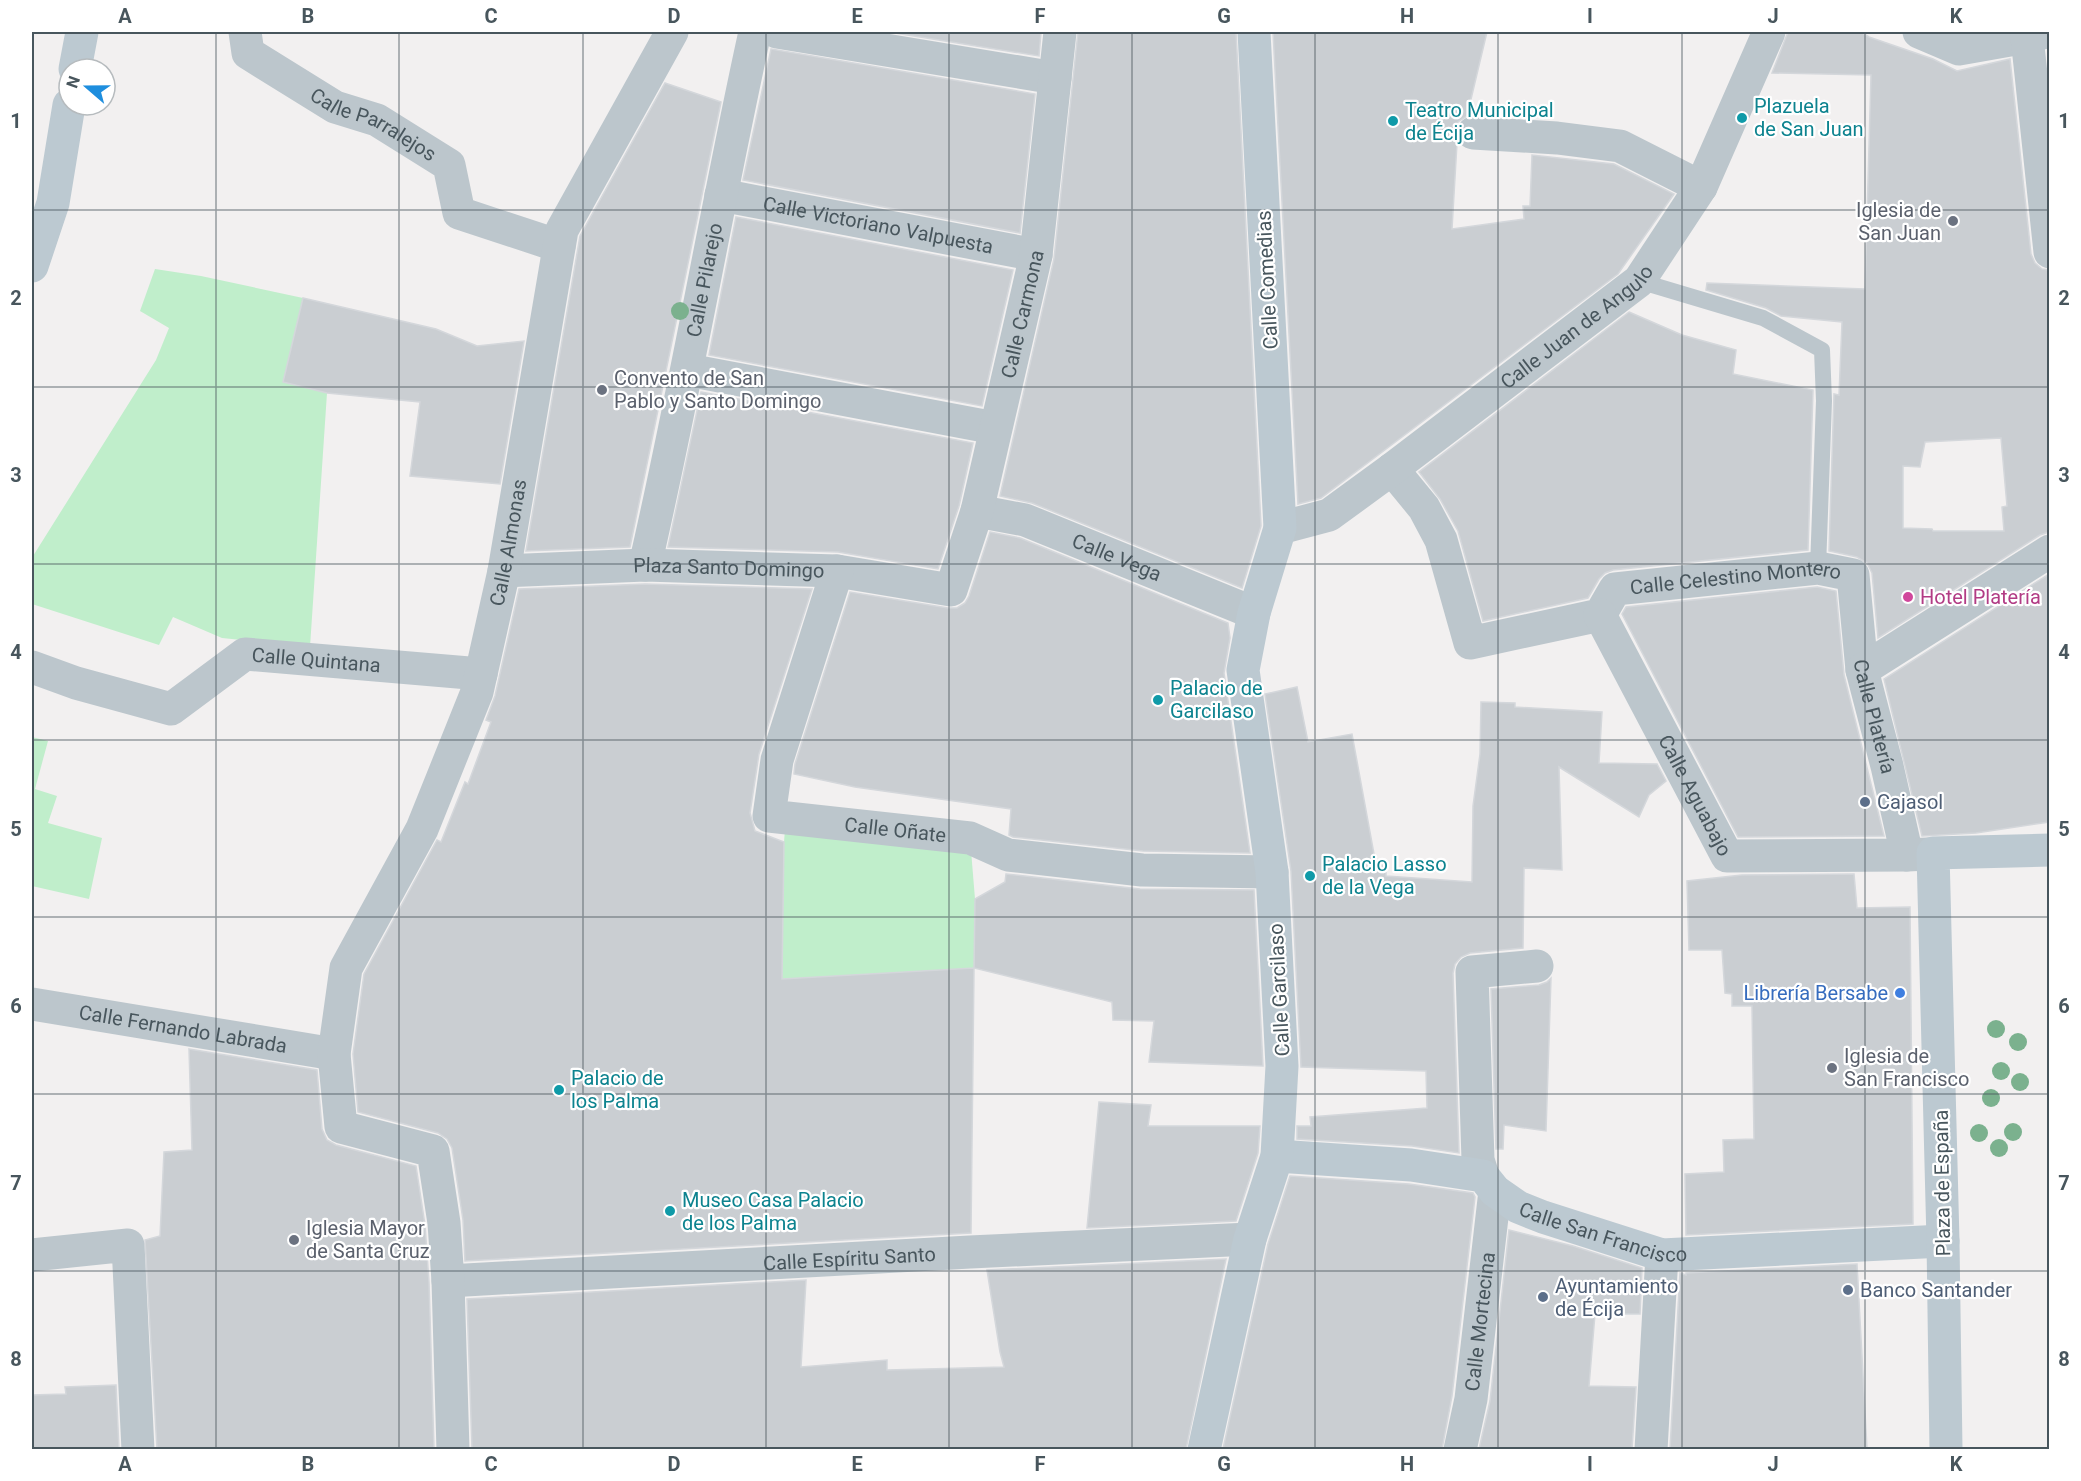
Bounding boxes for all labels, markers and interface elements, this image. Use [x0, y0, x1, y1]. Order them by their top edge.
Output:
text: A [118, 4, 132, 28]
text: B [302, 4, 314, 28]
text: C [484, 4, 498, 28]
text: D [668, 4, 681, 28]
text: E [851, 4, 863, 28]
text: F [1035, 4, 1046, 28]
text: G [1217, 4, 1231, 28]
text: H [1400, 4, 1414, 28]
text: I [1587, 4, 1593, 28]
text: J [1767, 4, 1779, 28]
text: K [1950, 4, 1963, 28]
north arrow [57, 57, 117, 117]
text: N [63, 73, 84, 91]
street label: Calle Parralejos [306, 83, 441, 166]
place label: Plazuela de San Juan [1754, 94, 1864, 141]
place label: Teatro Municipal de Écija [1405, 98, 1554, 145]
text: 1 [10, 109, 22, 133]
text: 1 [2058, 109, 2070, 133]
marker: Plazuela de San Juan [1735, 111, 1749, 125]
marker: Teatro Municipal de Écija [1386, 114, 1400, 128]
street label: Calle Victoriano Valpuesta [761, 191, 995, 259]
place label: Iglesia de San Juan [1856, 198, 1941, 245]
street label: Calle Comedias [1251, 210, 1283, 350]
marker: Iglesia de San Juan [1946, 214, 1960, 228]
street label: Calle Pilarejo [681, 221, 727, 339]
street label: Calle Carmona [996, 248, 1049, 381]
street label: Calle Juan de Angulo [1496, 260, 1658, 394]
text: 2 [10, 286, 22, 310]
text: 2 [2058, 286, 2070, 310]
place label: Convento de San Pablo y Santo Domingo [614, 366, 821, 413]
marker: Convento de San Pablo y Santo Domingo [595, 383, 609, 397]
text: 3 [10, 463, 22, 487]
text: 3 [2058, 463, 2070, 487]
street label: Calle Almonas [485, 477, 531, 608]
street label: Calle Vega [1069, 528, 1165, 586]
street label: Plaza Santo Domingo [633, 553, 825, 583]
street label: Calle Celestino Montero [1629, 555, 1843, 599]
place label: Hotel Platería [1920, 585, 2041, 609]
marker: Hotel Platería [1901, 590, 1915, 604]
text: 4 [10, 640, 22, 664]
text: 4 [2058, 640, 2070, 664]
street label: Calle Quintana [251, 643, 382, 677]
street label: Calle Platería [1849, 658, 1900, 776]
place label: Palacio de Garcilaso [1170, 676, 1263, 723]
marker: Palacio de Garcilaso [1151, 693, 1165, 707]
street label: Calle Aguabajo [1653, 731, 1737, 860]
place label: Cajasol [1877, 790, 1943, 814]
marker: Cajasol [1858, 795, 1872, 809]
street label: Calle Oñate [843, 812, 947, 847]
text: 5 [10, 817, 22, 841]
text: 5 [2058, 817, 2070, 841]
place label: Palacio Lasso de la Vega [1322, 852, 1447, 899]
marker: Palacio Lasso de la Vega [1303, 869, 1317, 883]
street label: Calle Garcilaso [1264, 923, 1294, 1057]
place label: Librería Bersabe [1743, 981, 1888, 1005]
marker: Librería Bersabe [1893, 986, 1907, 1000]
text: 6 [10, 994, 22, 1018]
text: 6 [2058, 994, 2070, 1018]
street label: Calle Fernando Labrada [77, 1000, 289, 1058]
place label: Iglesia de San Francisco [1844, 1044, 1969, 1091]
marker: Iglesia de San Francisco [1825, 1061, 1839, 1075]
place label: Palacio de los Palma [571, 1066, 664, 1113]
marker: Palacio de los Palma [552, 1083, 566, 1097]
street label: Plaza de España [1929, 1109, 1955, 1257]
text: 7 [10, 1171, 22, 1195]
text: 7 [2058, 1171, 2070, 1195]
place label: Museo Casa Palacio de los Palma [682, 1188, 864, 1235]
street label: Calle San Francisco [1516, 1197, 1688, 1267]
marker: Museo Casa Palacio de los Palma [663, 1204, 677, 1218]
place label: Iglesia Mayor de Santa Cruz [306, 1216, 430, 1263]
marker: Iglesia Mayor de Santa Cruz [287, 1233, 301, 1247]
street label: Calle Espíritu Santo [762, 1242, 936, 1275]
street label: Calle Mortecina [1460, 1251, 1500, 1393]
place label: Ayuntamiento de Écija [1555, 1274, 1678, 1321]
place label: Banco Santander [1860, 1278, 2012, 1302]
marker: Banco Santander [1841, 1283, 1855, 1297]
marker: Ayuntamiento de Écija [1536, 1290, 1550, 1304]
text: 8 [10, 1347, 22, 1371]
text: 8 [2058, 1347, 2070, 1371]
text: A [118, 1452, 132, 1476]
text: B [302, 1452, 314, 1476]
text: C [484, 1452, 498, 1476]
text: D [668, 1452, 681, 1476]
text: E [851, 1452, 863, 1476]
text: F [1035, 1452, 1046, 1476]
text: G [1217, 1452, 1231, 1476]
text: H [1400, 1452, 1414, 1476]
text: I [1587, 1452, 1593, 1476]
text: J [1767, 1452, 1779, 1476]
text: K [1950, 1452, 1963, 1476]

